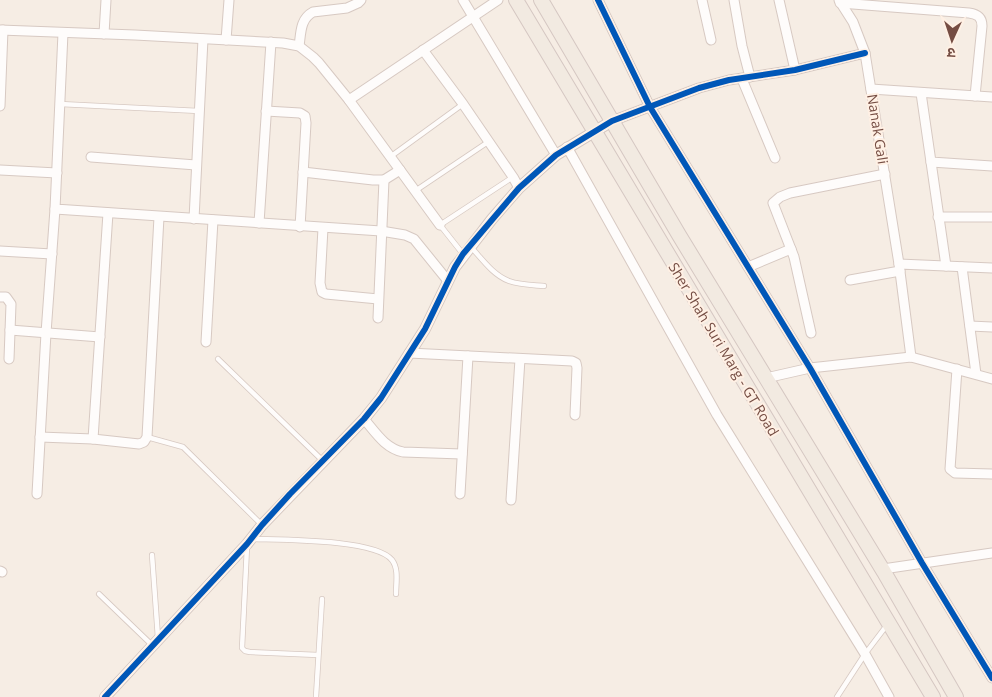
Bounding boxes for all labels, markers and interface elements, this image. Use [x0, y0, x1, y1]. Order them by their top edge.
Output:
north arrow [927, 15, 977, 65]
text: उ [946, 44, 956, 63]
street label: Nanak Gali [863, 93, 893, 165]
street label: Sher Shah Suri Marg - GT Road [665, 259, 783, 439]

